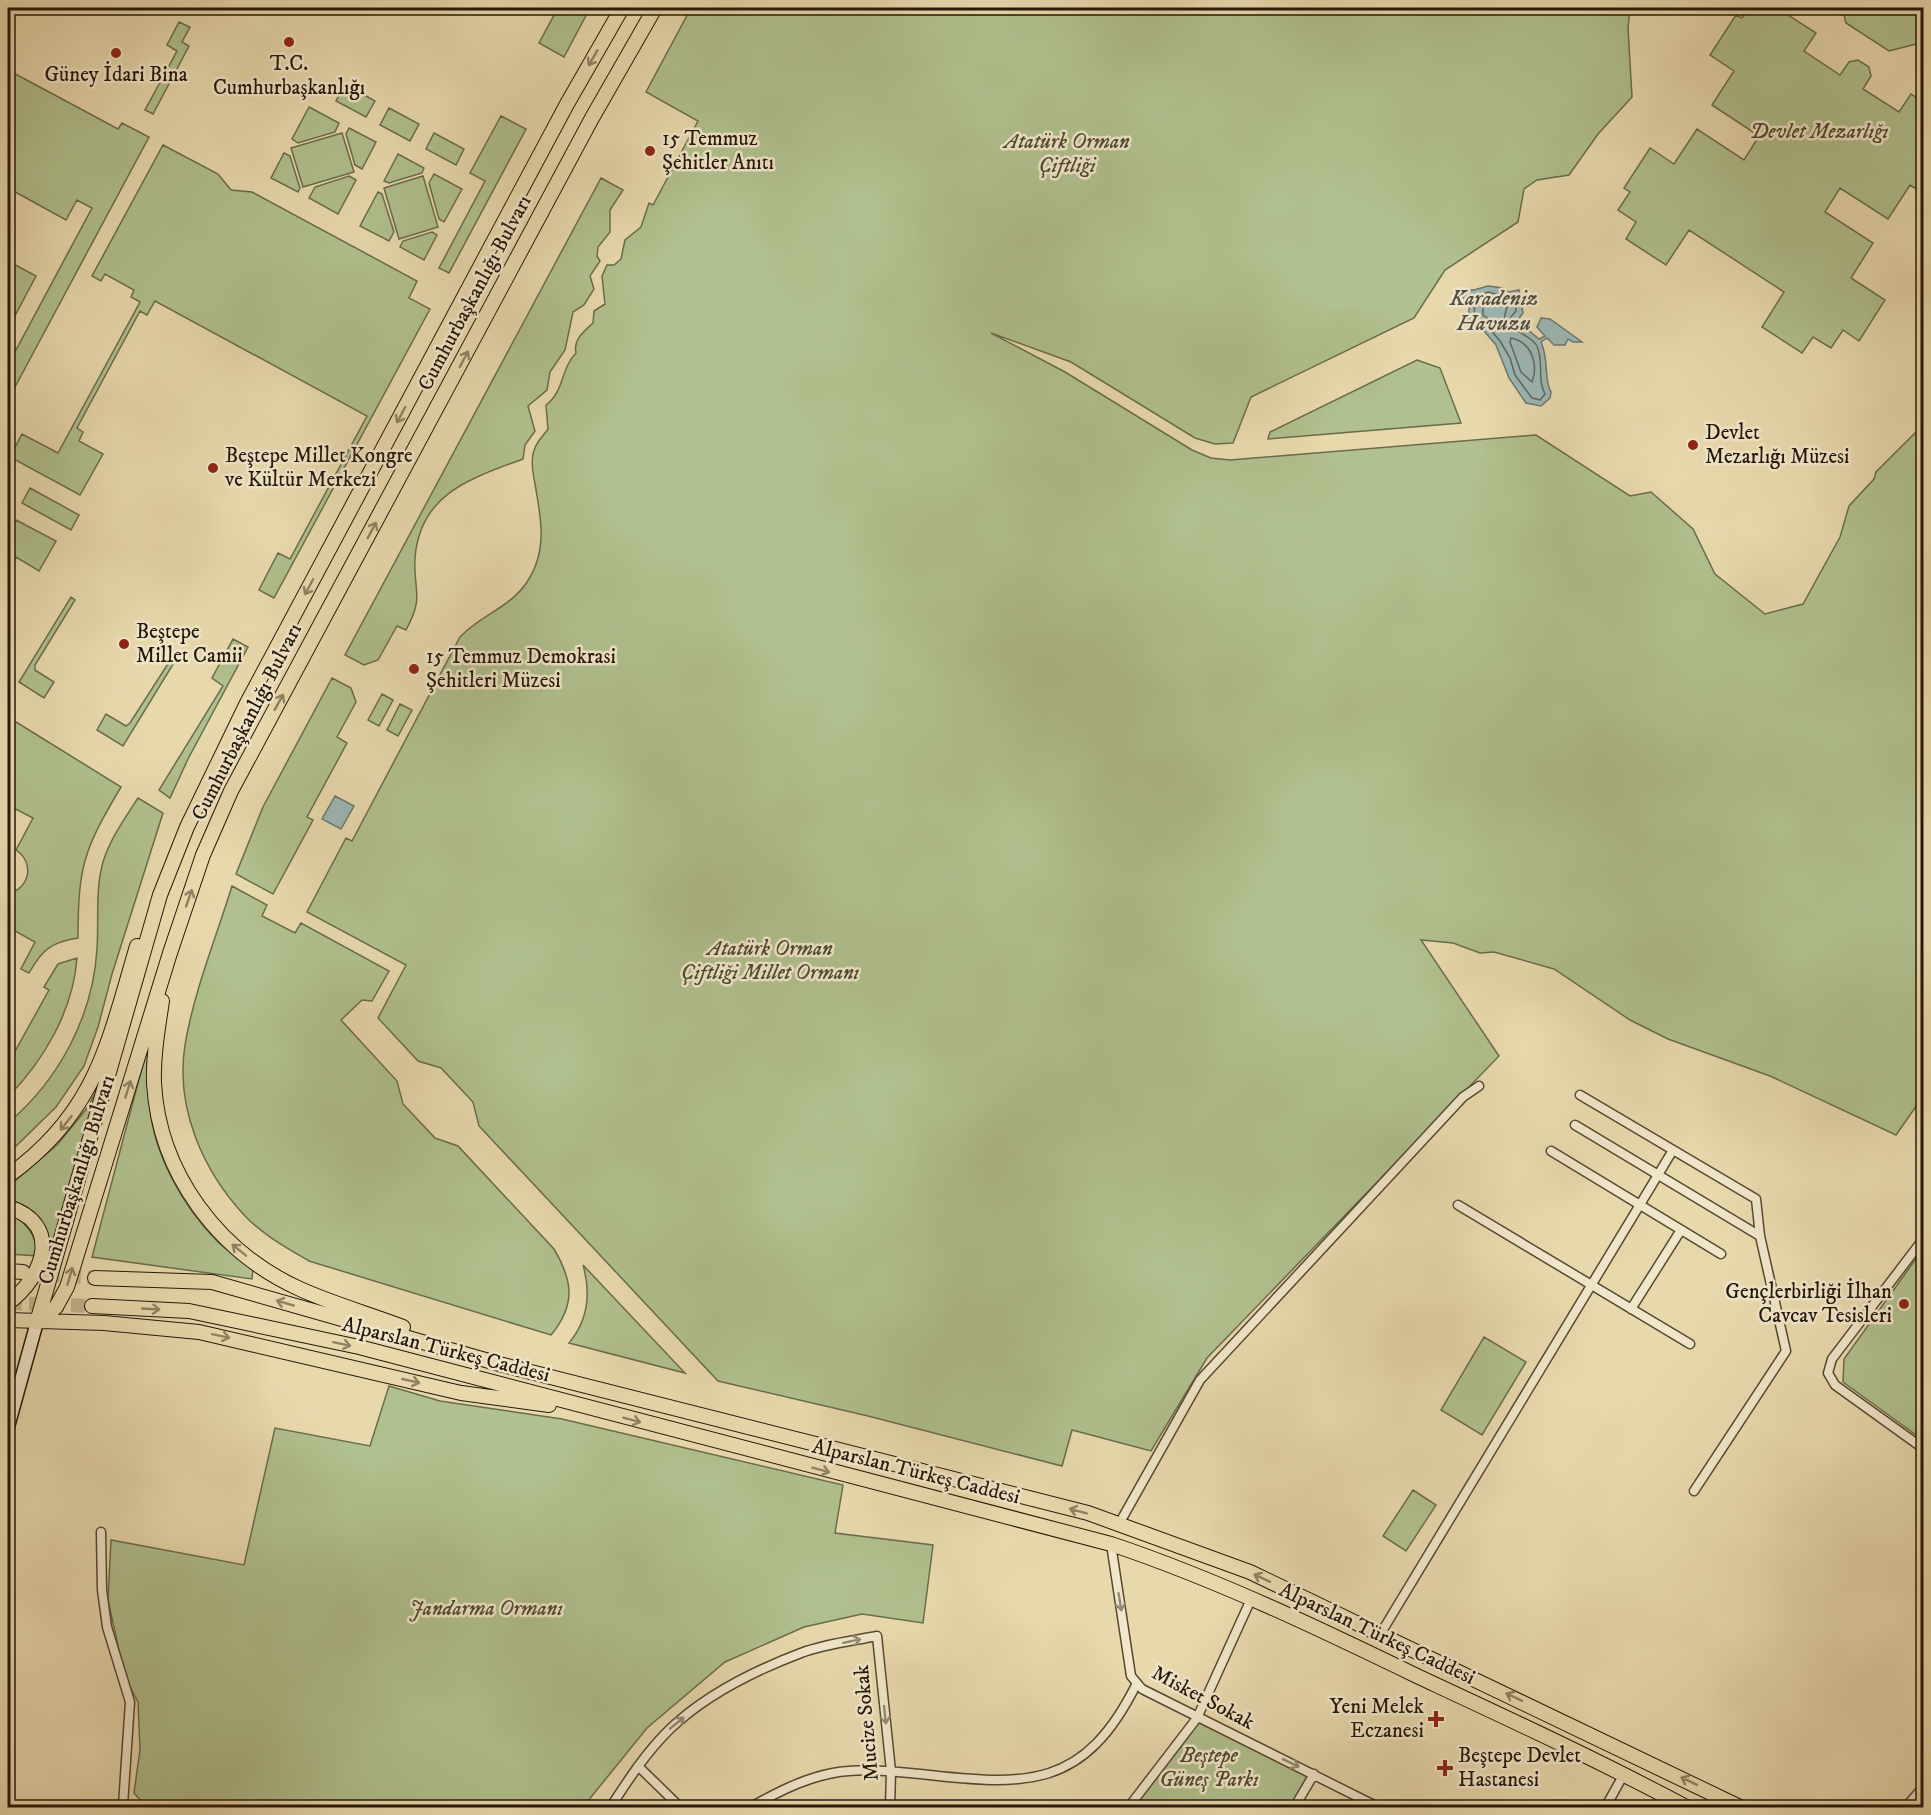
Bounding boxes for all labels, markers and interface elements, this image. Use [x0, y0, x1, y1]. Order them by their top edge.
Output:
marker: T.C. Cumhurbaşkanlığı [282, 35, 296, 49]
marker: Güney İdari Bina [109, 46, 123, 60]
one-way arrow [587, 49, 599, 66]
place label: T.C. Cumhurbaşkanlığı [213, 51, 365, 101]
place label: Güney İdari Bina [44, 61, 188, 88]
park label: Devlet Mezarlığı [1750, 119, 1889, 145]
place label: 15 Temmuz Şehitler Anıtı [662, 126, 774, 176]
park label: Atatürk Orman Çiftliği [1002, 129, 1130, 179]
marker: 15 Temmuz Şehitler Anıtı [643, 144, 657, 158]
street label: Cumhurbaşkanlığı Bulvarı [412, 191, 538, 395]
water label: Karadeniz Havuzu [1449, 285, 1538, 337]
one-way arrow [459, 350, 470, 368]
one-way arrow [395, 406, 407, 423]
place label: Devlet Mezarlığı Müzesi [1705, 420, 1850, 470]
marker: Devlet Mezarlığı Müzesi [1686, 438, 1700, 452]
place label: Beştepe Millet Kongre ve Kültür Merkezi [224, 443, 413, 493]
marker: Beştepe Millet Kongre ve Kültür Merkezi [206, 461, 220, 475]
one-way arrow [367, 522, 378, 540]
one-way arrow [303, 578, 315, 595]
place label: Beştepe Millet Camii [136, 619, 243, 669]
street label: Cumhurbaşkanlığı Bulvarı [186, 619, 308, 825]
marker: Beştepe Millet Camii [117, 637, 131, 651]
place label: 15 Temmuz Demokrasi Şehitleri Müzesi [426, 644, 616, 694]
marker: 15 Temmuz Demokrasi Şehitleri Müzesi [407, 662, 421, 676]
one-way arrow [273, 694, 285, 711]
one-way arrow [184, 889, 195, 908]
park label: Atatürk Orman Çiftliği Millet Ormanı [681, 936, 860, 986]
street label: Cumhurbaşkanlığı Bulvarı [33, 1072, 121, 1288]
one-way arrow [123, 1080, 134, 1099]
one-way arrow [60, 1115, 73, 1131]
one-way arrow [231, 1244, 247, 1257]
one-way arrow [65, 1266, 76, 1285]
place label: Gençlerbirliği İlhan Cavcav Tesisleri [1725, 1278, 1892, 1329]
one-way arrow [276, 1297, 295, 1308]
marker: Gençlerbirliği İlhan Cavcav Tesisleri [1897, 1297, 1911, 1311]
one-way arrow [140, 1304, 160, 1315]
street label: Alparslan Türkeş Caddesi [339, 1312, 553, 1388]
one-way arrow [211, 1331, 230, 1342]
one-way arrow [332, 1339, 352, 1350]
one-way arrow [400, 1376, 420, 1387]
one-way arrow [623, 1415, 642, 1426]
street label: Alparslan Türkeş Caddesi [809, 1434, 1023, 1510]
one-way arrow [811, 1464, 830, 1476]
one-way arrow [1069, 1505, 1088, 1516]
one-way arrow [1253, 1571, 1271, 1583]
street label: Alparslan Türkeş Caddesi [1275, 1577, 1479, 1691]
one-way arrow [1115, 1591, 1126, 1611]
park label: Jandarma Ormanı [409, 1596, 563, 1622]
one-way arrow [841, 1635, 861, 1646]
street label: Misket Sokak [1147, 1660, 1259, 1736]
street label: Mucize Sokak [849, 1663, 885, 1782]
one-way arrow [1505, 1691, 1523, 1703]
place label: Yeni Melek Eczanesi [1330, 1694, 1425, 1744]
one-way arrow [880, 1704, 891, 1724]
marker: Yeni Melek Eczanesi [1429, 1712, 1443, 1726]
one-way arrow [669, 1717, 685, 1730]
park label: Beştepe Güneş Parkı [1159, 1743, 1259, 1793]
place label: Beştepe Devlet Hastanesi [1458, 1743, 1581, 1793]
one-way arrow [1281, 1757, 1299, 1769]
marker: Beştepe Devlet Hastanesi [1436, 1759, 1454, 1777]
one-way arrow [1681, 1775, 1699, 1787]

